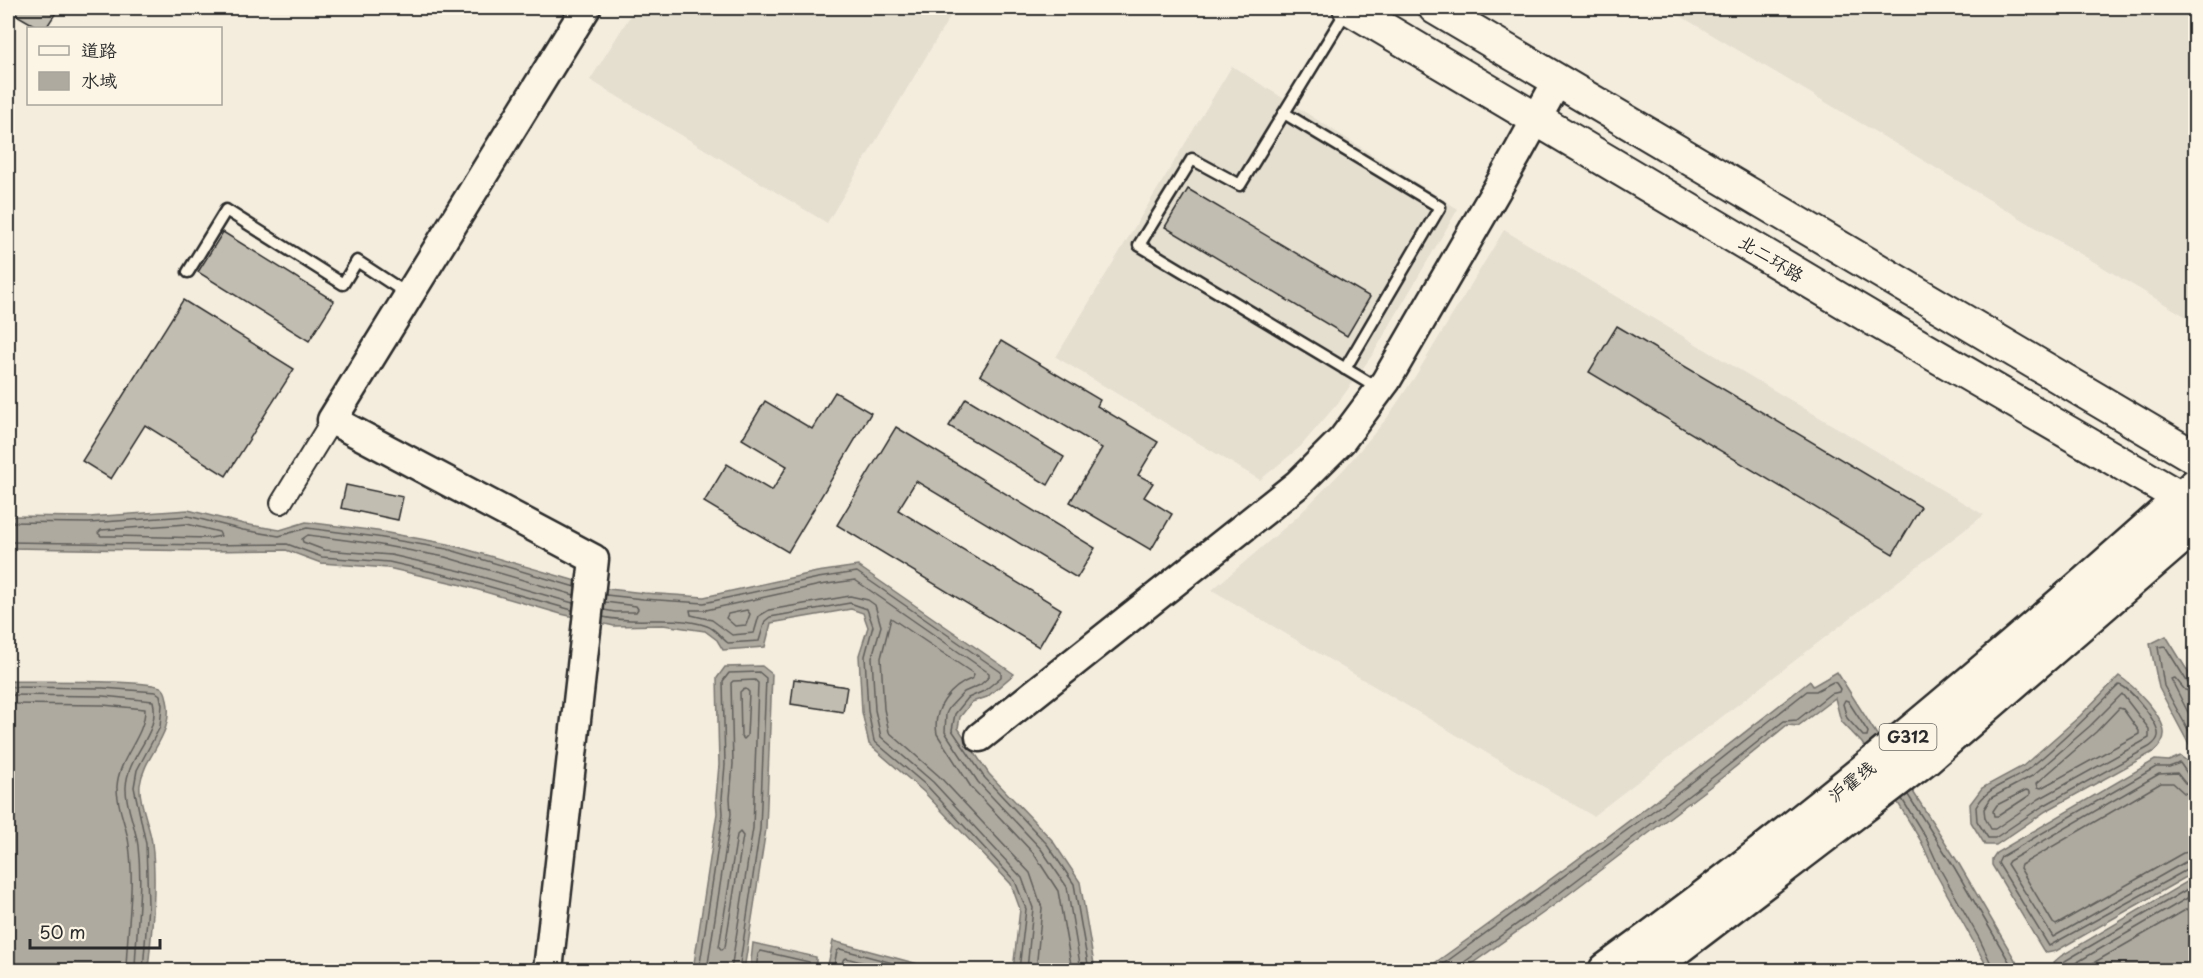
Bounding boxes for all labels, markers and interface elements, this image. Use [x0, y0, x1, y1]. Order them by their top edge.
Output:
legend [27, 27, 222, 105]
text: 道路 [81, 36, 117, 63]
text: 水域 [81, 66, 117, 93]
street label: 北二环路 [1734, 228, 1810, 288]
road number: G312 [1880, 724, 1936, 750]
street label: 沪霍线 [1821, 754, 1881, 808]
scale bar [30, 912, 160, 950]
text: 50 m [39, 918, 86, 945]

